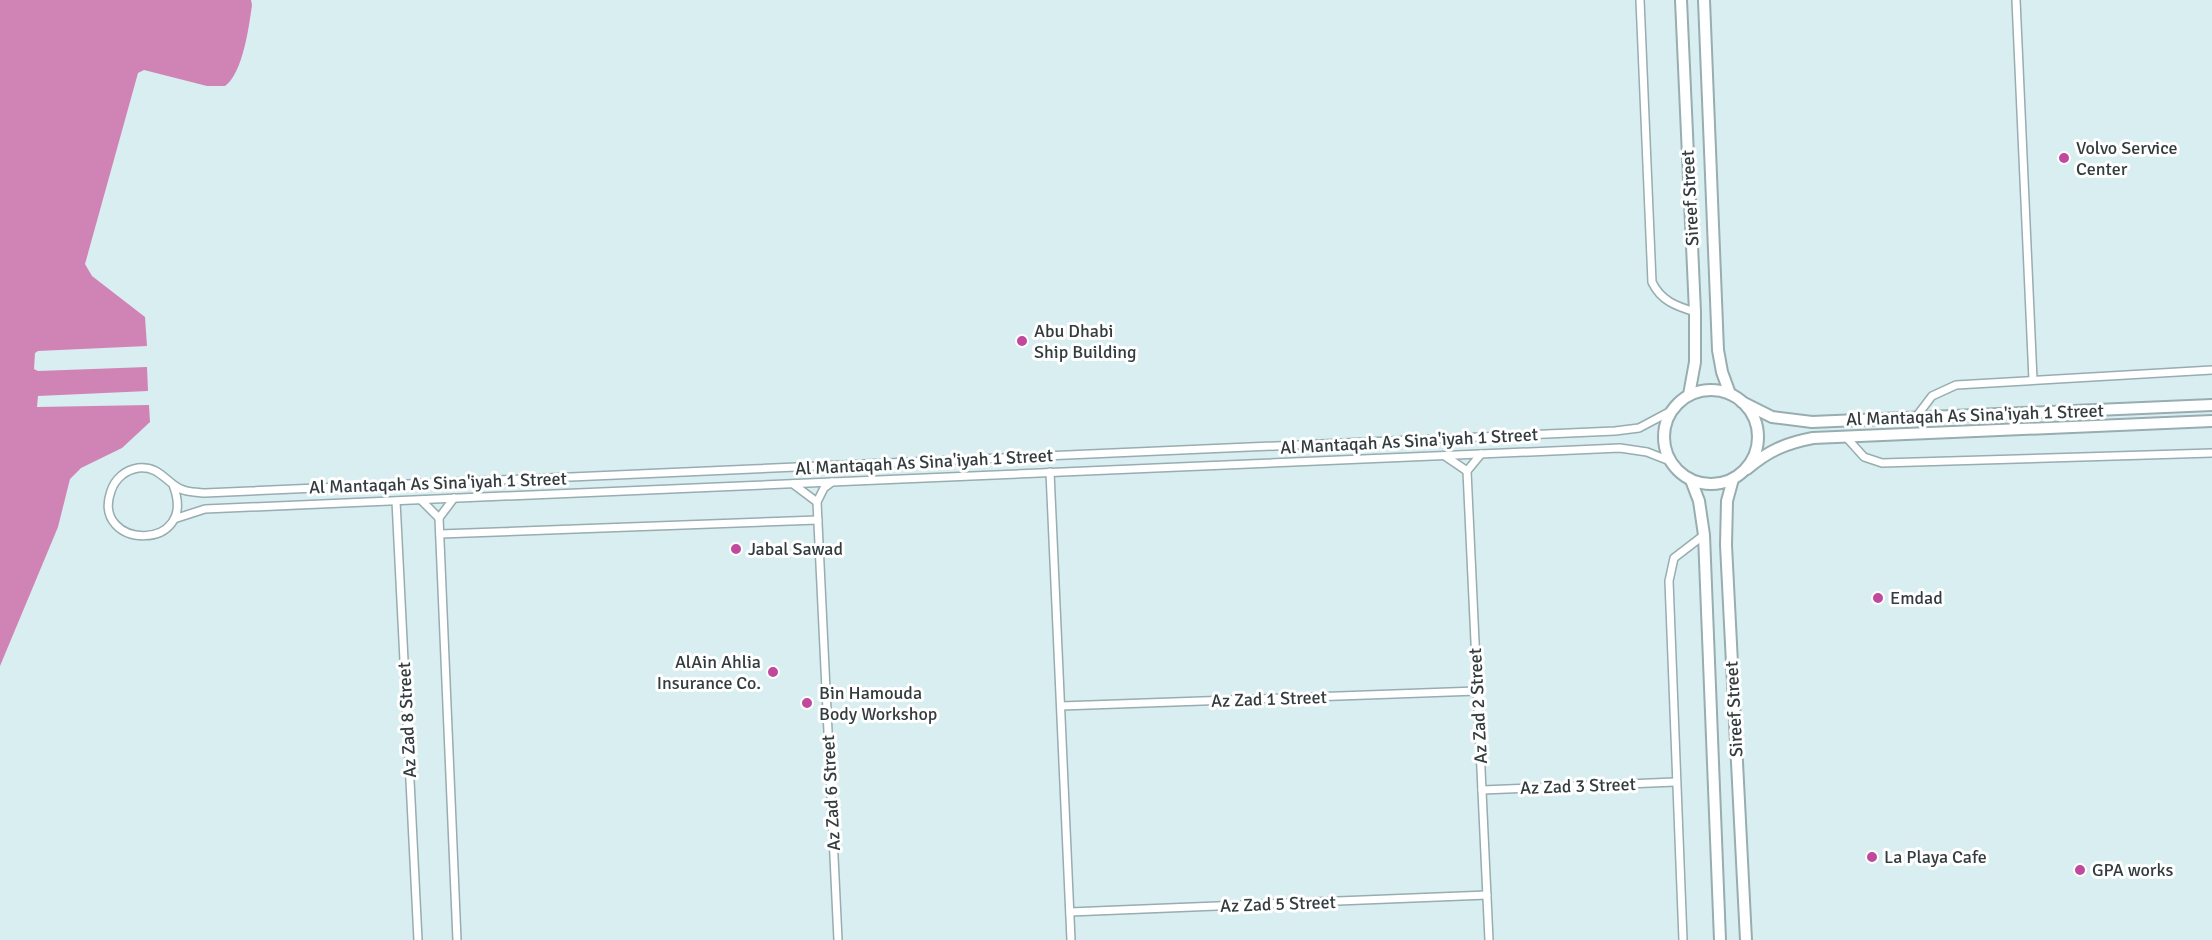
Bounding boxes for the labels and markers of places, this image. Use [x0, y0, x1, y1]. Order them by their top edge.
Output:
place label: Volvo Service Center [2076, 137, 2178, 180]
marker: Volvo Service Center [2057, 151, 2071, 165]
place label: Abu Dhabi Ship Building [1034, 320, 1137, 363]
marker: Abu Dhabi Ship Building [1015, 334, 1029, 348]
place label: Jabal Sawad [748, 538, 843, 560]
marker: Jabal Sawad [729, 542, 743, 556]
place label: Emdad [1890, 587, 1943, 609]
marker: Emdad [1871, 591, 1885, 605]
place label: AlAin Ahlia Insurance Co. [657, 651, 761, 694]
marker: AlAin Ahlia Insurance Co. [766, 665, 780, 679]
place label: Bin Hamouda Body Workshop [819, 682, 937, 725]
marker: Bin Hamouda Body Workshop [800, 696, 814, 710]
place label: La Playa Cafe [1884, 846, 1987, 868]
marker: La Playa Cafe [1865, 850, 1879, 864]
place label: GPA works [2092, 859, 2173, 881]
marker: GPA works [2073, 863, 2087, 877]

